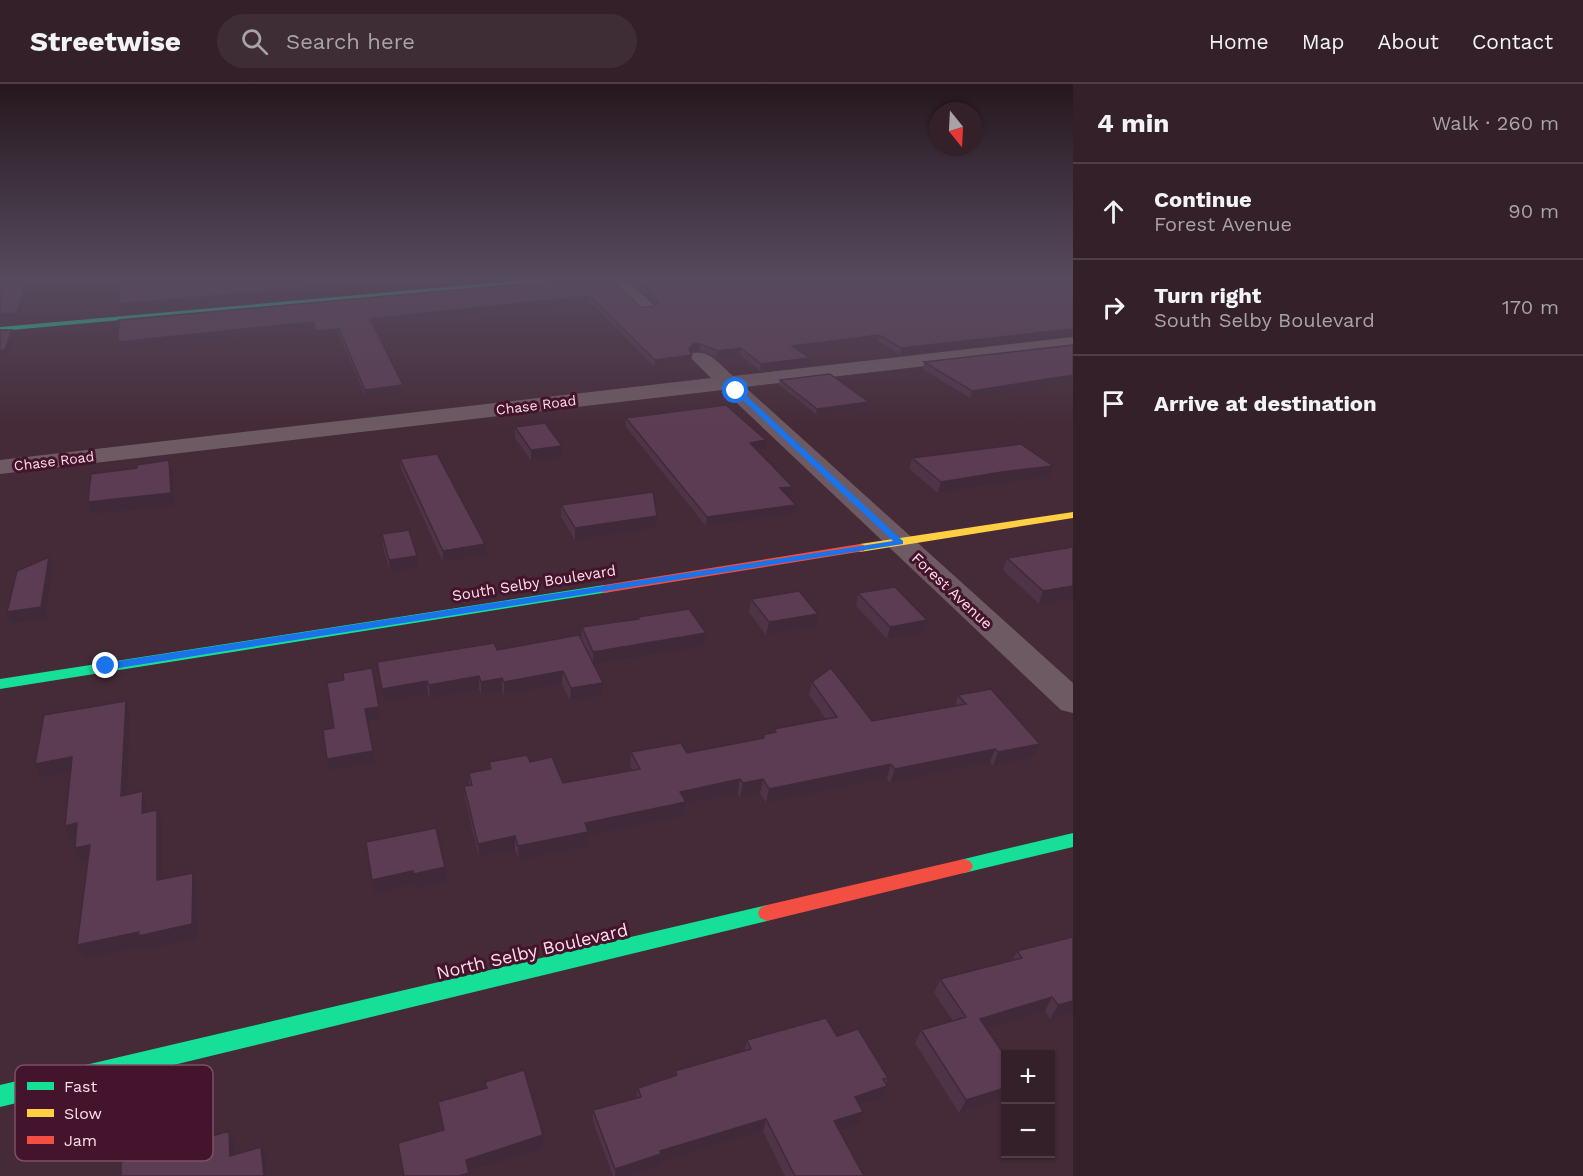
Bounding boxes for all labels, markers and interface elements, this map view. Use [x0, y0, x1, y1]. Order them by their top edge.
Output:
search box [217, 14, 637, 68]
text: Streetwise [30, 25, 181, 58]
icon: search [238, 25, 271, 58]
text: Search here [286, 29, 415, 54]
text: Home [1209, 29, 1269, 54]
text: Map [1302, 29, 1345, 54]
text: About [1378, 29, 1439, 54]
text: Contact [1472, 29, 1553, 54]
north arrow [929, 102, 983, 156]
text: 4 min [1097, 108, 1169, 138]
text: Walk · 260 m [1432, 111, 1559, 135]
text: Continue [1154, 187, 1252, 212]
icon: ahead [1097, 195, 1130, 228]
text: 90 m [1508, 199, 1559, 223]
text: Forest Avenue [1154, 212, 1292, 236]
text: Turn right [1154, 283, 1261, 308]
icon: right [1097, 291, 1130, 324]
text: 170 m [1502, 295, 1559, 319]
text: South Selby Boulevard [1154, 308, 1375, 332]
route start [722, 377, 748, 403]
icon: arrive [1097, 387, 1130, 420]
text: Arrive at destination [1154, 391, 1377, 416]
street label: Chase Road [495, 392, 577, 418]
street label: Chase Road [13, 448, 95, 474]
street label: Forest Avenue [908, 549, 996, 633]
street label: South Selby Boulevard [451, 561, 617, 605]
route end [92, 652, 118, 678]
street label: North Selby Boulevard [434, 919, 630, 983]
map controls [1001, 1050, 1055, 1158]
button: + [1001, 1050, 1055, 1104]
legend [15, 1065, 213, 1161]
text: Fast [64, 1077, 97, 1096]
text: Slow [64, 1104, 102, 1123]
button: − [1001, 1104, 1055, 1158]
text: Jam [64, 1131, 97, 1150]

